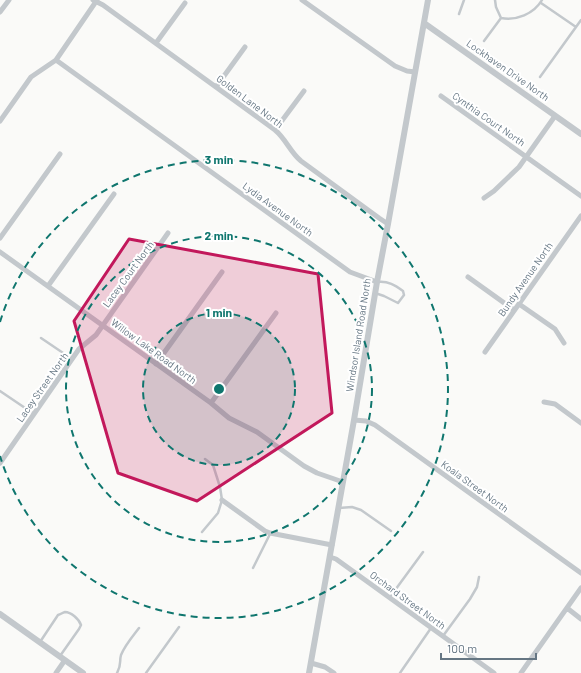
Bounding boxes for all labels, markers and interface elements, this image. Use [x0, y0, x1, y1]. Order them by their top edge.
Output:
street label: Lockhaven Drive North [464, 37, 552, 103]
street label: Golden Lane North [214, 72, 286, 130]
street label: Cynthia Court North [450, 89, 528, 149]
text: 3 min [205, 152, 233, 166]
street label: Lydia Avenue North [241, 179, 315, 239]
text: 2 min [205, 228, 233, 242]
street label: Lacey Court North [100, 238, 156, 310]
street label: Bundy Avenue North [495, 240, 555, 318]
street label: Windsor Island Road North [343, 277, 373, 393]
text: 1 min [206, 305, 232, 319]
street label: Willow Lake Road North [109, 316, 199, 386]
street label: Lacey Street North [14, 350, 70, 424]
centre of rings [212, 382, 226, 396]
street label: Koala Street North [439, 458, 511, 514]
street label: Orchard Street North [368, 568, 448, 632]
scale bar [441, 635, 536, 661]
text: 100 m [447, 641, 477, 655]

